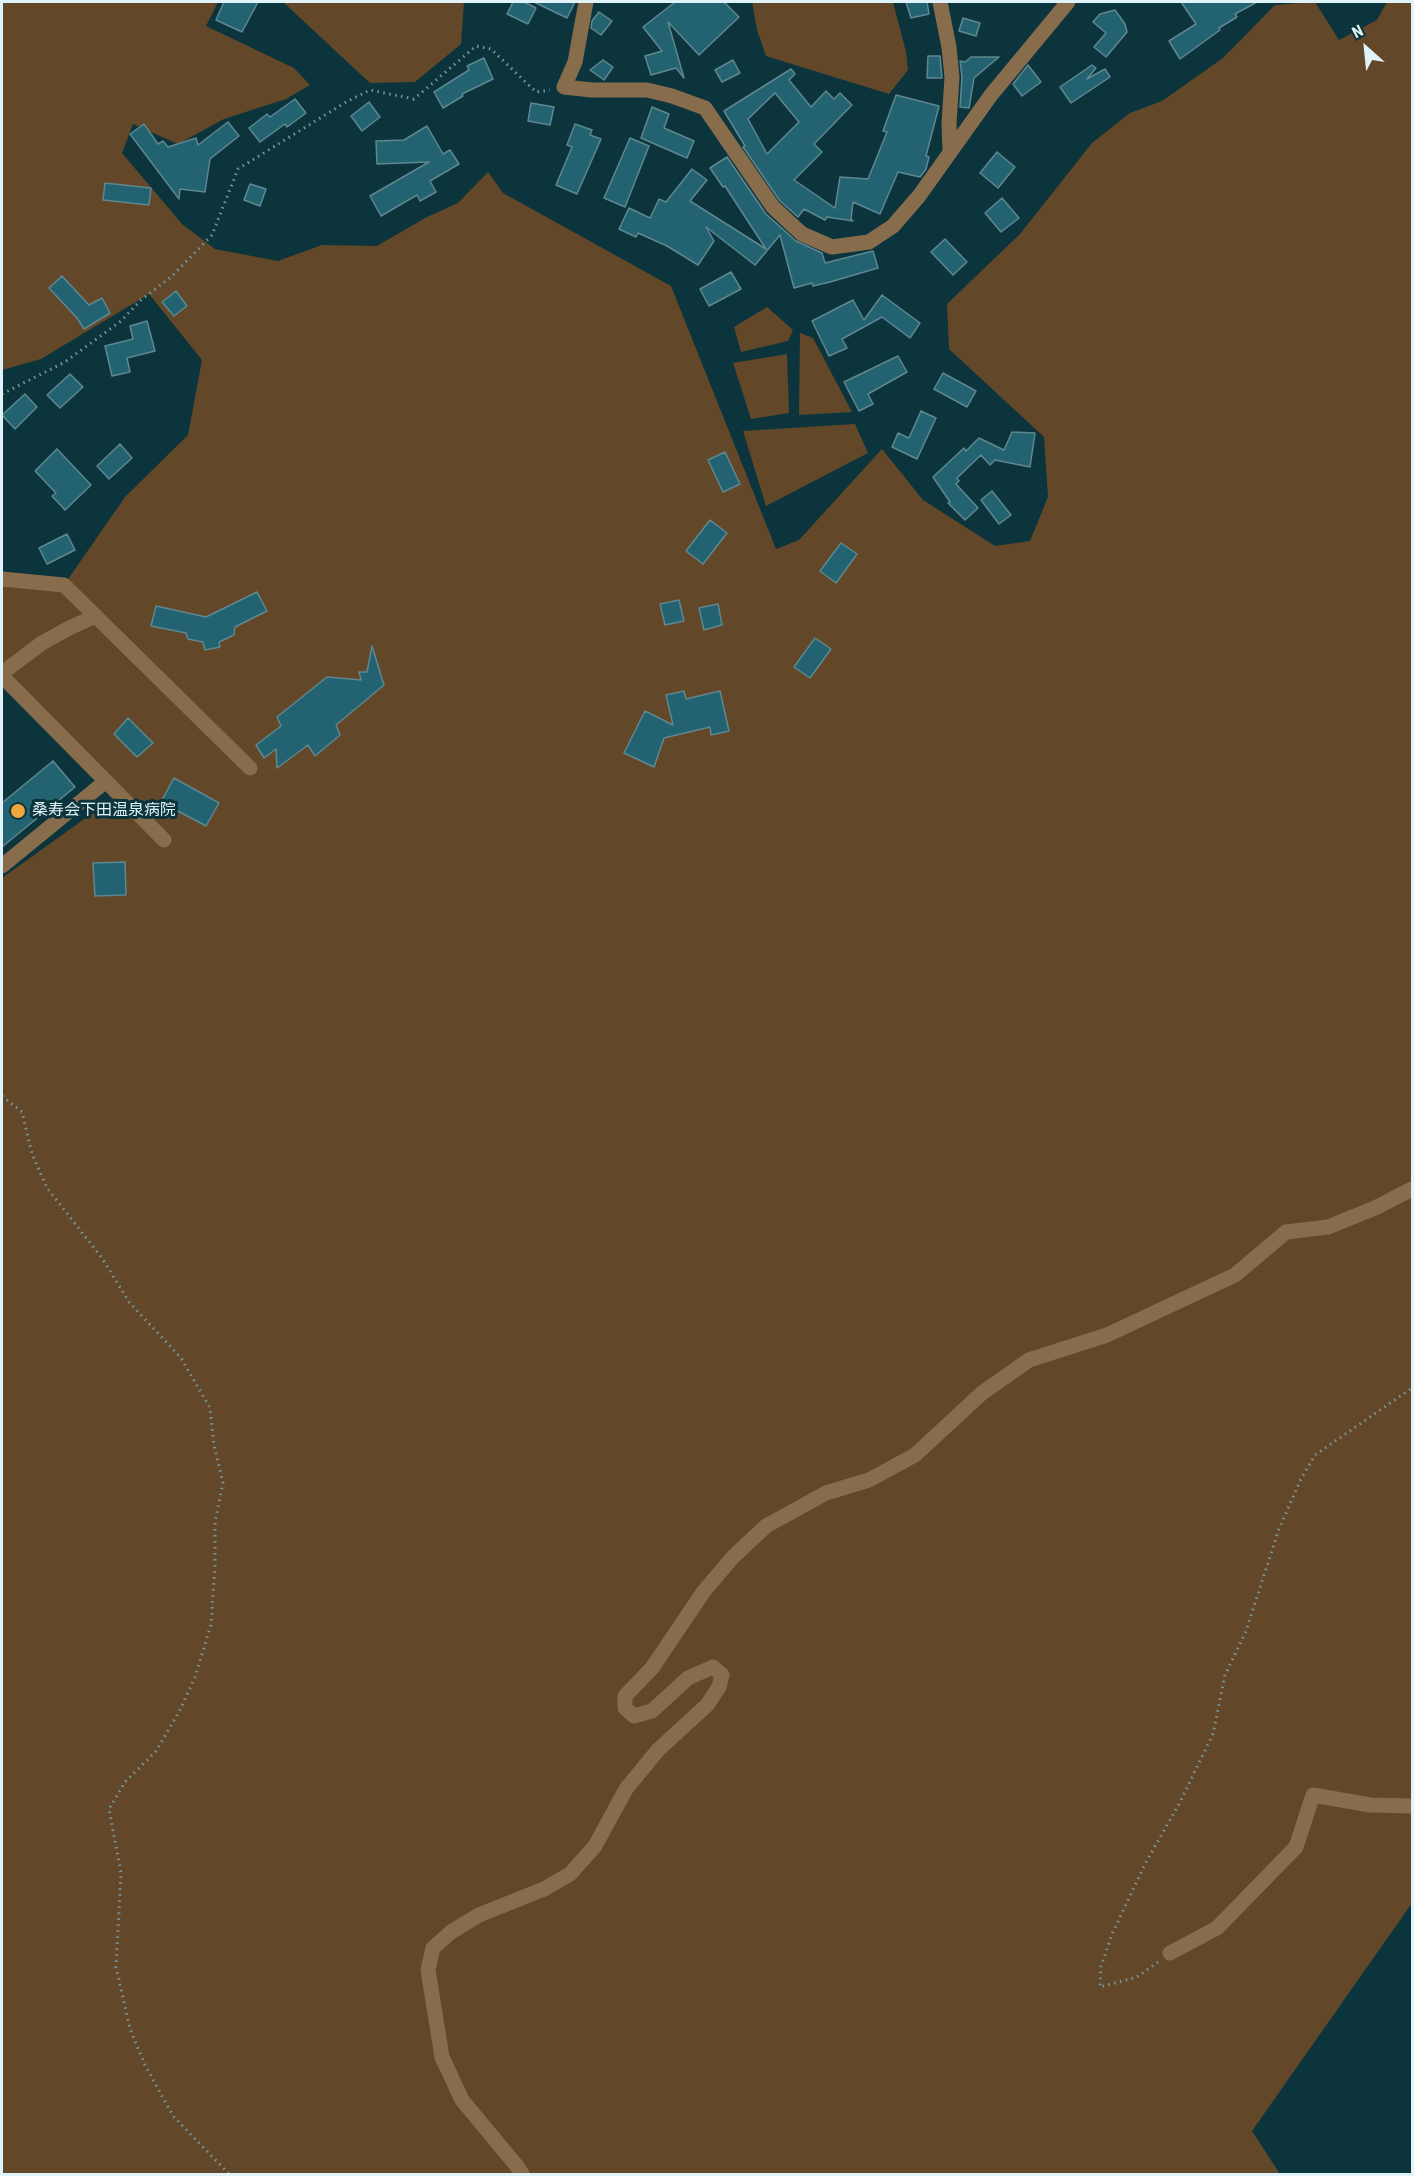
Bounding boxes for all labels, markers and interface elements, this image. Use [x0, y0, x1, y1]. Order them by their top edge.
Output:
north arrow [1336, 18, 1396, 78]
text: N [1349, 21, 1366, 42]
place label: 桑寿会下田温泉病院 [32, 801, 176, 821]
marker: 桑寿会下田温泉病院 [9, 802, 27, 820]

